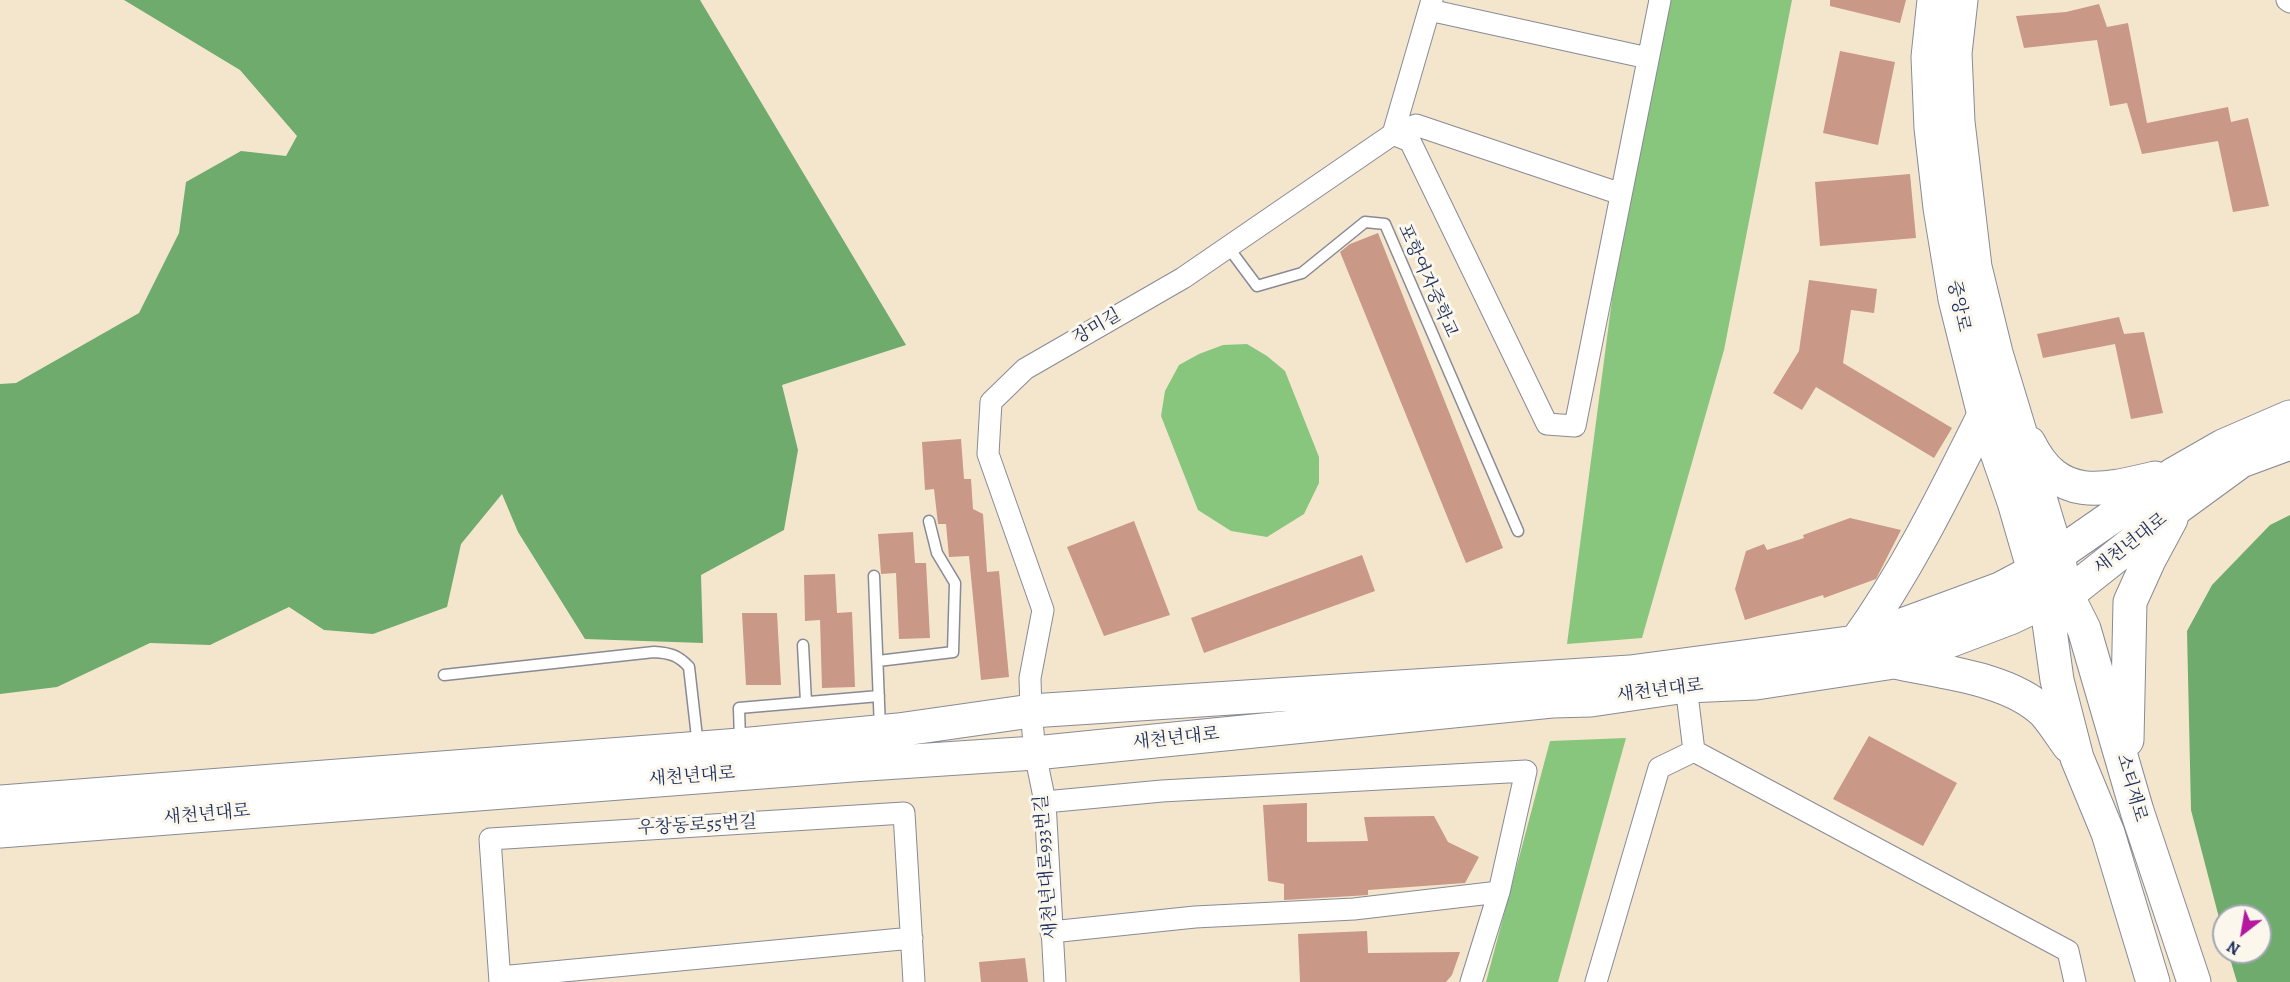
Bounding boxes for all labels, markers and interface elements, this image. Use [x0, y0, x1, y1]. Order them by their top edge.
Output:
street label: 포항여자중학교 [1392, 221, 1462, 341]
street label: 중앙로 [1942, 278, 1974, 334]
street label: 장미길 [1069, 305, 1125, 349]
street label: 새천년대로 [2090, 509, 2172, 579]
street label: 새천년대로 [1616, 675, 1704, 707]
street label: 새천년대로 [1132, 724, 1220, 754]
street label: 소티재로 [2111, 752, 2151, 824]
street label: 새천년대로 [648, 763, 736, 791]
street label: 새천년대로933번길 [1031, 794, 1063, 940]
street label: 새천년대로 [163, 800, 251, 830]
street label: 우창동로55번길 [637, 812, 757, 840]
north arrow [2212, 904, 2272, 964]
text: N [2223, 935, 2244, 960]

